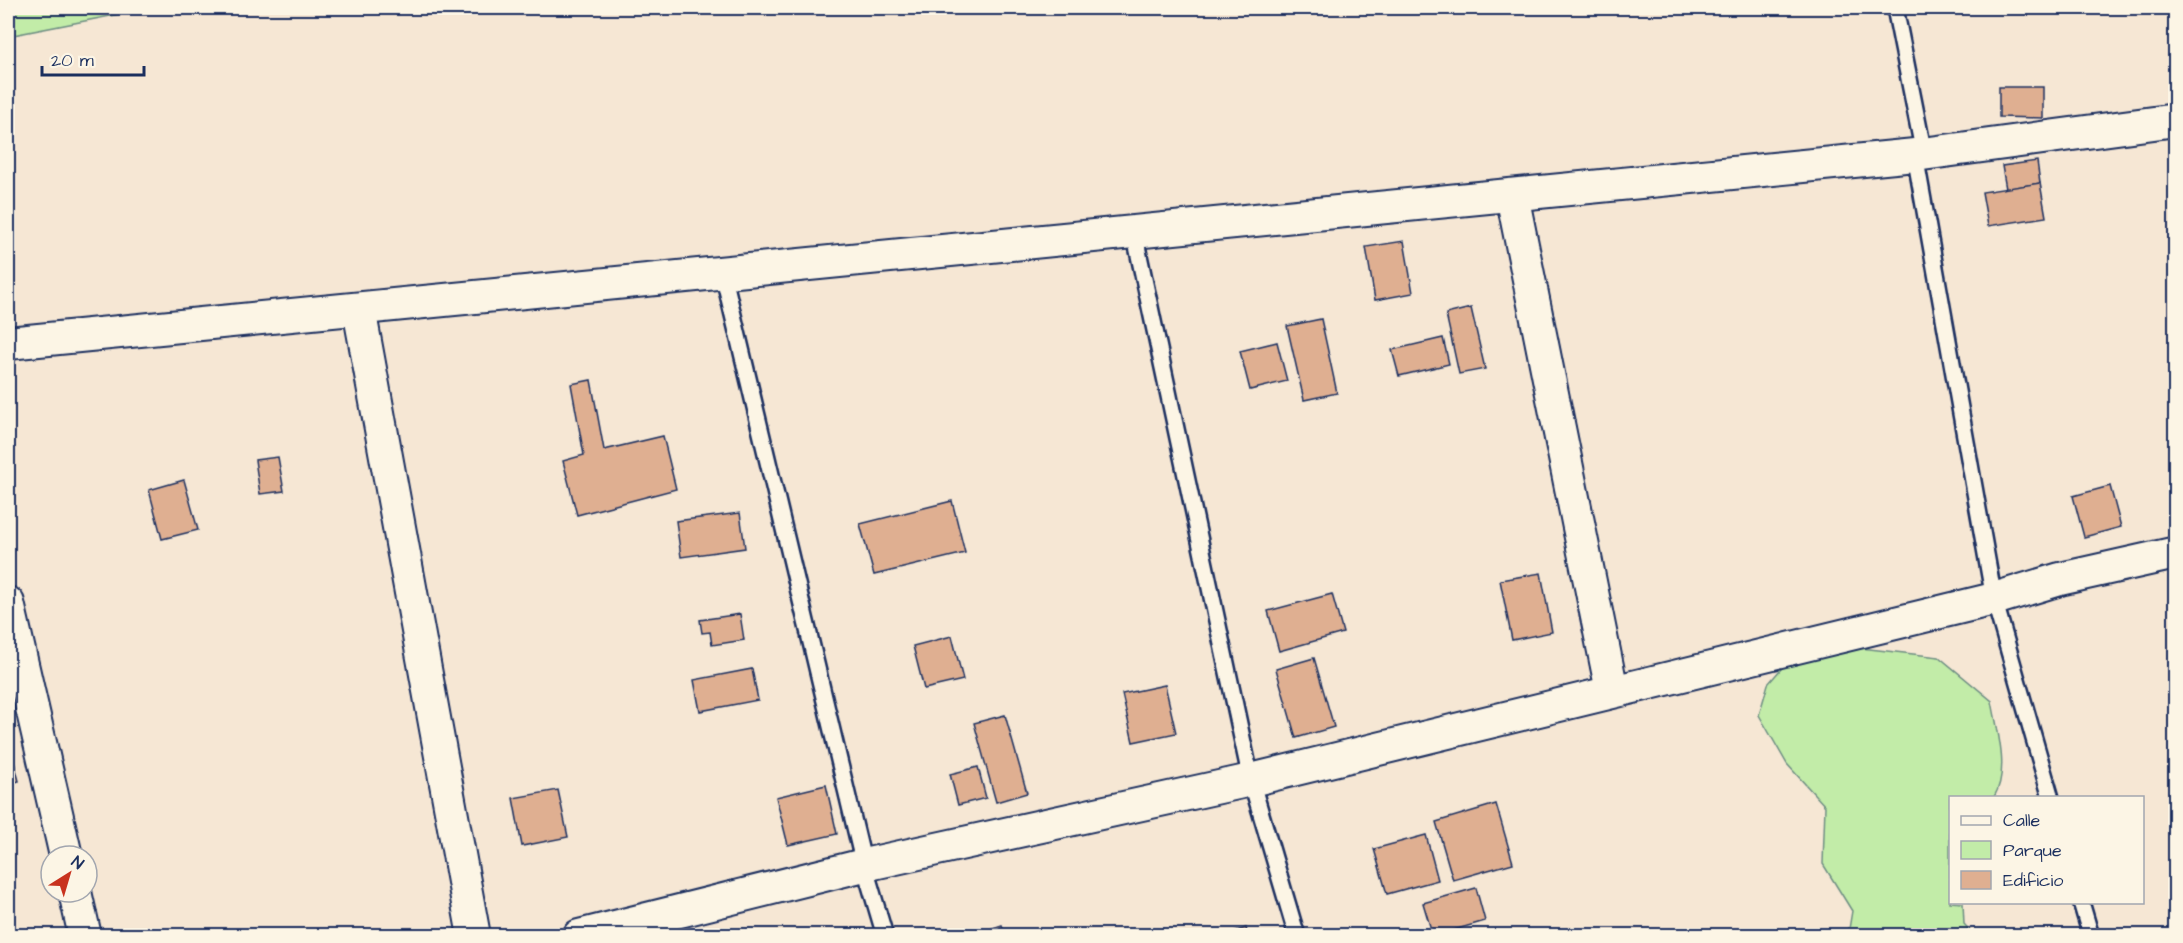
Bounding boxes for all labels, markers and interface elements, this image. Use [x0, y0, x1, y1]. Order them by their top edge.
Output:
scale bar [42, 39, 144, 77]
text: 20 m [51, 48, 94, 73]
legend [1949, 796, 2144, 904]
text: Calle [2003, 808, 2041, 833]
text: Parque [2003, 838, 2062, 863]
north arrow [39, 844, 99, 904]
text: N [67, 851, 88, 875]
text: Edificio [2003, 868, 2063, 893]

